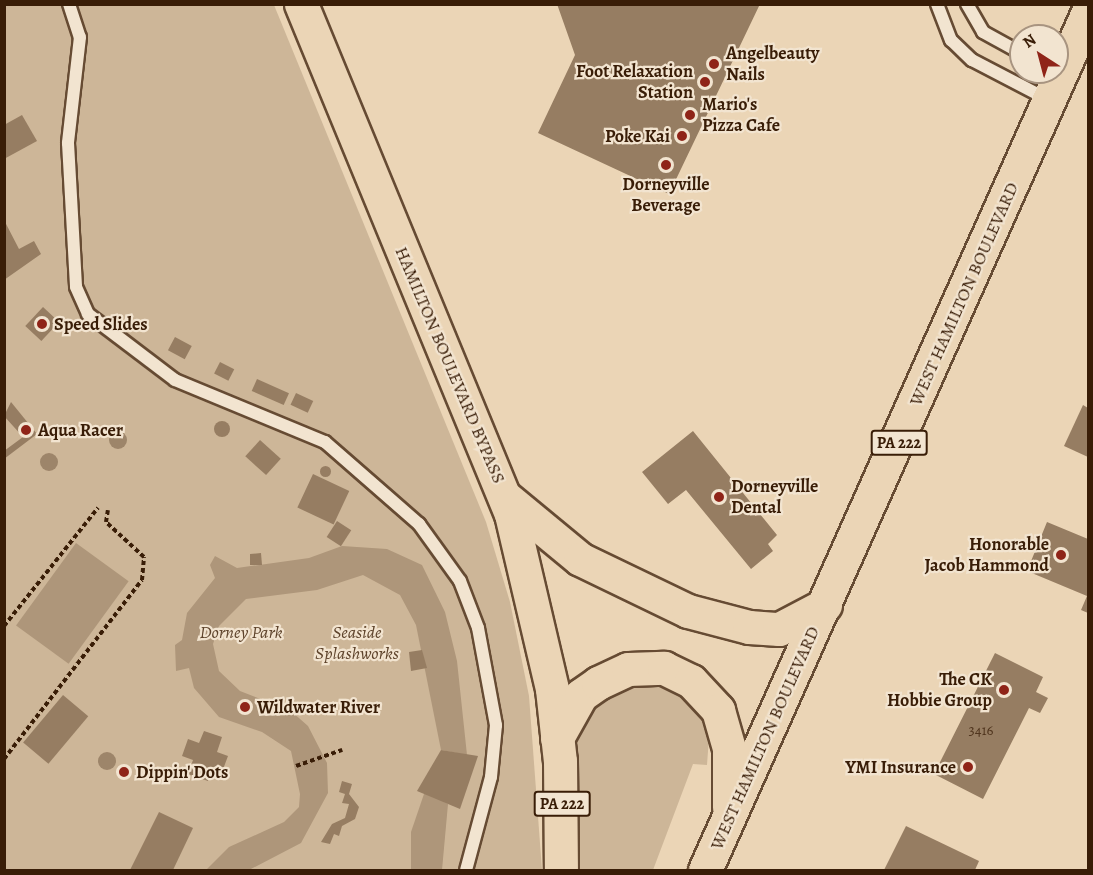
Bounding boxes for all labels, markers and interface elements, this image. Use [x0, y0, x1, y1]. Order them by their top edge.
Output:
north arrow [1009, 24, 1069, 84]
text: N [1018, 29, 1041, 53]
place label: Angelbeauty Nails [726, 43, 819, 86]
marker: Angelbeauty Nails [707, 57, 721, 71]
place label: Foot Relaxation Station [576, 61, 693, 104]
marker: Foot Relaxation Station [698, 75, 712, 89]
place label: Mario's Pizza Cafe [702, 94, 780, 136]
marker: Mario's Pizza Cafe [683, 108, 697, 122]
place label: Poke Kai [605, 125, 670, 147]
marker: Poke Kai [675, 129, 689, 143]
marker: Dorneyville Beverage [659, 158, 673, 172]
place label: Dorneyville Beverage [622, 174, 710, 216]
street label: WEST HAMILTON BOULEVARD [905, 179, 1023, 409]
street label: HAMILTON BOULEVARD BYPASS [390, 243, 510, 487]
place label: Speed Slides [54, 313, 148, 335]
marker: Speed Slides [35, 317, 49, 331]
place label: Aqua Racer [38, 419, 123, 441]
marker: Aqua Racer [19, 423, 33, 437]
road number: PA 222 [870, 430, 928, 456]
place label: Dorneyville Dental [731, 476, 818, 518]
marker: Dorneyville Dental [712, 490, 726, 504]
place label: Honorable Jacob Hammond [924, 534, 1049, 576]
marker: Honorable Jacob Hammond [1054, 548, 1068, 562]
park label: Dorney Park [199, 621, 283, 643]
park label: Seaside Splashworks [315, 622, 399, 664]
street label: WEST HAMILTON BOULEVARD [706, 623, 824, 853]
place label: The CK Hobbie Group [887, 669, 992, 712]
marker: The CK Hobbie Group [997, 683, 1011, 697]
place label: Wildwater River [257, 696, 380, 718]
marker: Wildwater River [238, 700, 252, 714]
house number: 3416 [968, 722, 994, 740]
place label: YMI Insurance [845, 756, 956, 778]
marker: YMI Insurance [961, 760, 975, 774]
place label: Dippin' Dots [136, 761, 229, 783]
marker: Dippin' Dots [117, 765, 131, 779]
road number: PA 222 [534, 791, 590, 817]

